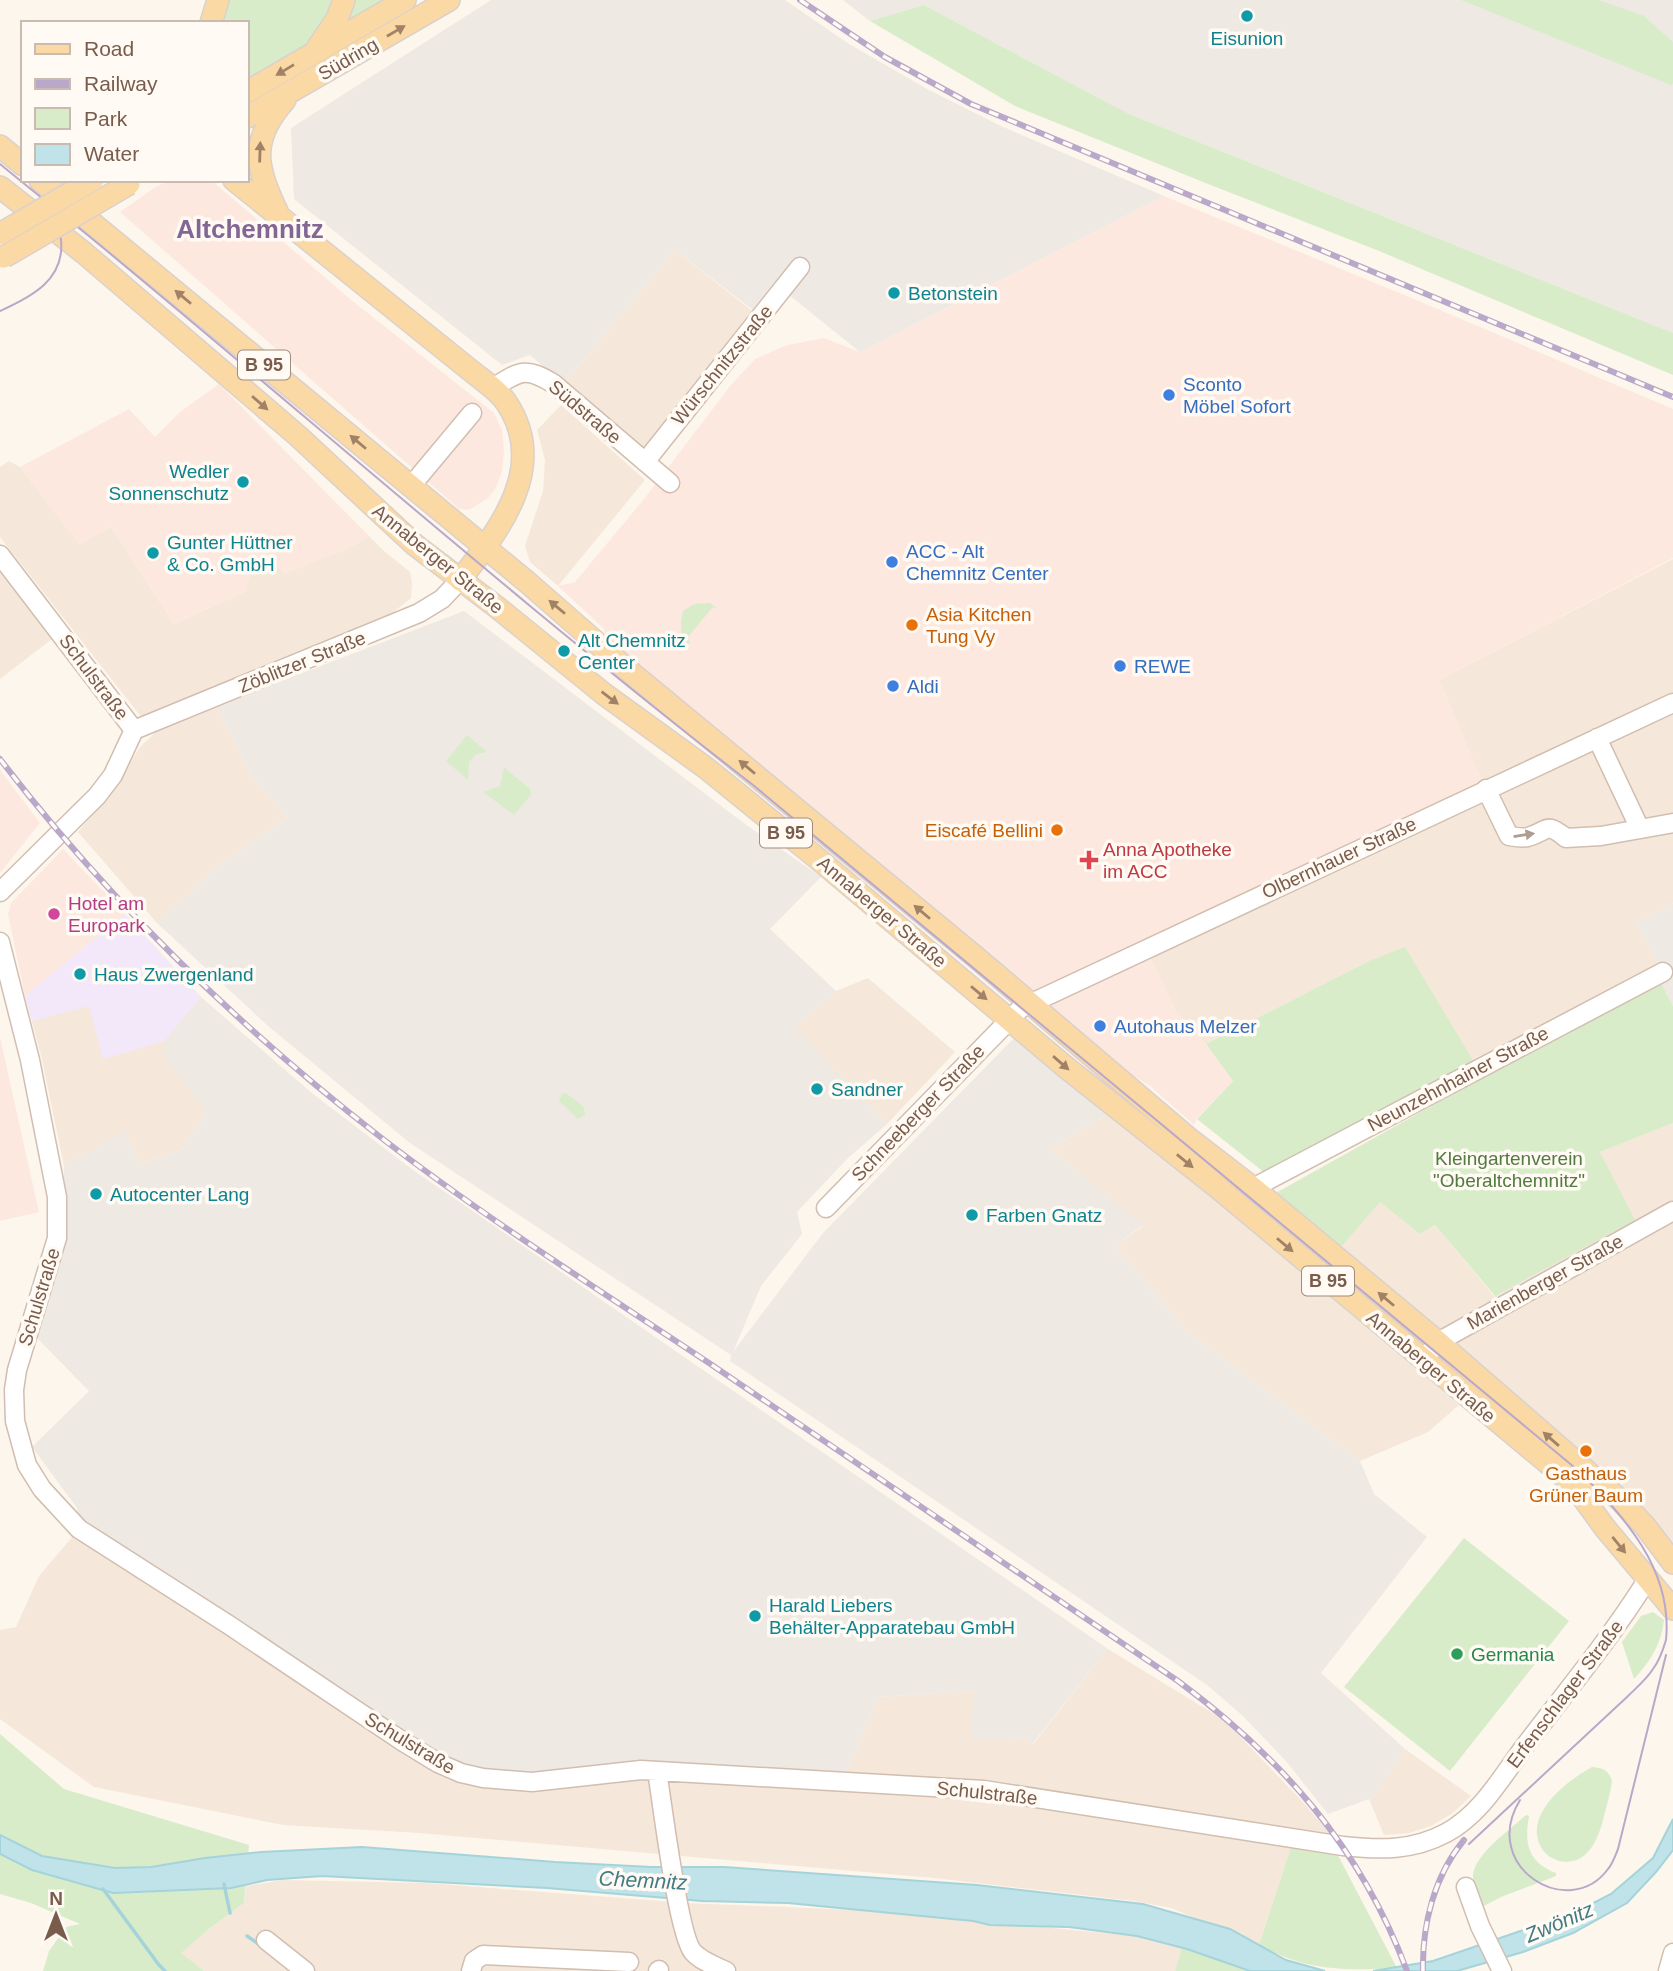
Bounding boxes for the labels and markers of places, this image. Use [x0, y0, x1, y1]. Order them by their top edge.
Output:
marker: Eisunion [1239, 8, 1255, 24]
place label: Eisunion [1211, 28, 1283, 49]
place label: Betonstein [908, 283, 998, 304]
marker: Betonstein [886, 285, 902, 301]
place label: Sconto Möbel Sofort [1183, 374, 1291, 417]
marker: Sconto Möbel Sofort [1161, 387, 1177, 403]
place label: Wedler Sonnenschutz [109, 461, 230, 504]
marker: Wedler Sonnenschutz [235, 474, 251, 490]
place label: Gunter Hüttner & Co. GmbH [167, 532, 293, 575]
place label: ACC - Alt Chemnitz Center [906, 541, 1049, 584]
marker: Gunter Hüttner & Co. GmbH [145, 545, 161, 561]
marker: ACC - Alt Chemnitz Center [884, 554, 900, 570]
place label: Asia Kitchen Tung Vy [926, 604, 1032, 647]
marker: Asia Kitchen Tung Vy [904, 617, 920, 633]
place label: Alt Chemnitz Center [578, 630, 686, 673]
marker: Alt Chemnitz Center [556, 643, 572, 659]
place label: REWE [1134, 656, 1191, 677]
marker: REWE [1112, 658, 1128, 674]
place label: Aldi [907, 676, 939, 697]
marker: Aldi [885, 678, 901, 694]
place label: Eiscafé Bellini [925, 820, 1043, 841]
marker: Eiscafé Bellini [1049, 822, 1065, 838]
place label: Anna Apotheke im ACC [1103, 839, 1232, 882]
marker: Anna Apotheke im ACC [1081, 852, 1097, 868]
place label: Hotel am Europark [68, 893, 146, 936]
marker: Hotel am Europark [46, 906, 62, 922]
place label: Haus Zwergenland [94, 964, 253, 985]
marker: Haus Zwergenland [72, 966, 88, 982]
place label: Autohaus Melzer [1114, 1016, 1257, 1037]
marker: Autohaus Melzer [1092, 1018, 1108, 1034]
place label: Sandner [831, 1079, 904, 1100]
marker: Sandner [809, 1081, 825, 1097]
place label: Autocenter Lang [110, 1184, 249, 1205]
marker: Autocenter Lang [88, 1186, 104, 1202]
place label: Farben Gnatz [986, 1205, 1102, 1226]
marker: Farben Gnatz [964, 1207, 980, 1223]
marker: Gasthaus Grüner Baum [1578, 1443, 1594, 1459]
place label: Gasthaus Grüner Baum [1529, 1463, 1643, 1506]
place label: Harald Liebers Behälter-Apparatebau GmbH [769, 1595, 1015, 1638]
marker: Harald Liebers Behälter-Apparatebau GmbH [747, 1608, 763, 1624]
place label: Germania [1471, 1644, 1555, 1665]
marker: Germania [1449, 1646, 1465, 1662]

